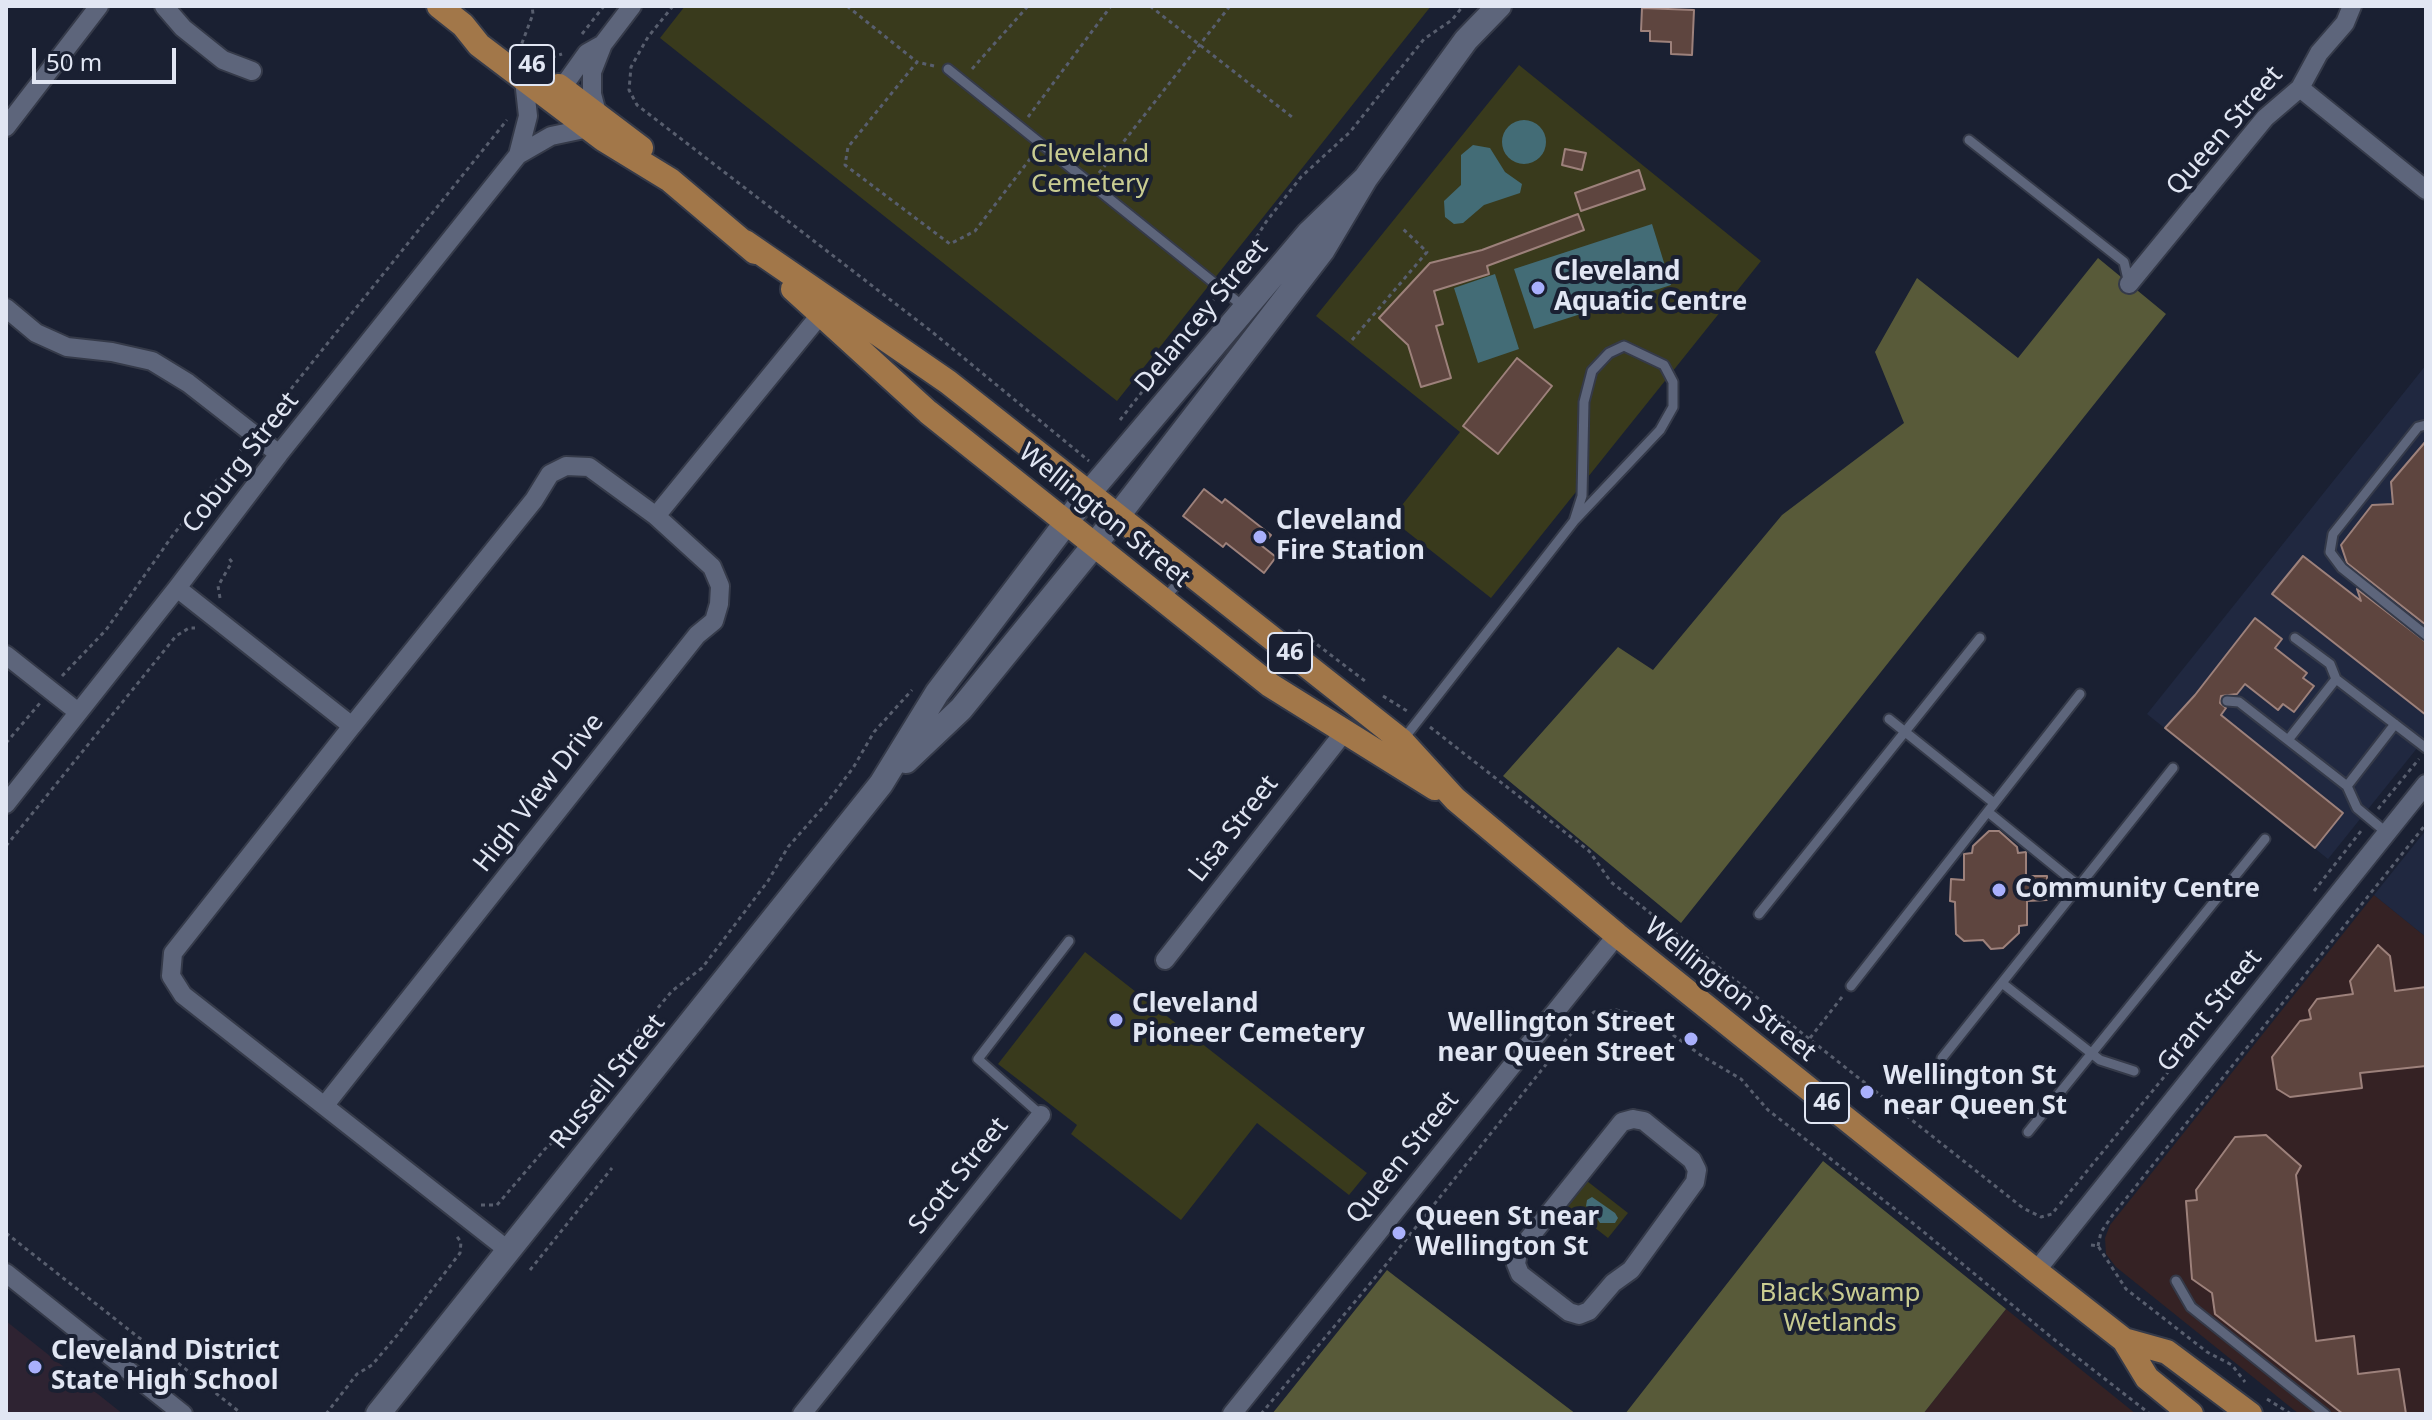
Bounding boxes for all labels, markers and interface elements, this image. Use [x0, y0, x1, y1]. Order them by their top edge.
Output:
scale bar [36, 32, 180, 82]
text: 50 m [46, 45, 102, 78]
road number: 46 [510, 45, 554, 85]
street label: Queen Street [2160, 60, 2290, 202]
park label: Cleveland Cemetery [1031, 139, 1149, 200]
street label: Delancey Street [1129, 233, 1275, 399]
place label: Cleveland Aquatic Centre [1554, 257, 1747, 318]
marker: Cleveland Aquatic Centre [1529, 279, 1547, 297]
street label: Coburg Street [176, 386, 306, 540]
street label: Wellington Street [1012, 437, 1196, 595]
place label: Cleveland Fire Station [1276, 506, 1425, 568]
marker: Cleveland Fire Station [1251, 528, 1269, 546]
road number: 46 [1268, 633, 1312, 673]
street label: High View Drive [467, 707, 611, 879]
street label: Lisa Street [1183, 769, 1285, 889]
place label: Community Centre [2015, 874, 2260, 906]
marker: Community Centre [1990, 881, 2008, 899]
street label: Wellington Street [1638, 911, 1822, 1069]
street label: Grant Street [2151, 943, 2269, 1079]
place label: Cleveland Pioneer Cemetery [1132, 989, 1365, 1050]
street label: Russell Street [544, 1008, 672, 1156]
place label: Wellington Street near Queen Street [1437, 1008, 1675, 1070]
marker: Cleveland Pioneer Cemetery [1107, 1011, 1125, 1029]
marker: Wellington Street near Queen Street [1682, 1030, 1700, 1048]
place label: Wellington St near Queen St [1883, 1061, 2067, 1122]
road number: 46 [1805, 1083, 1849, 1123]
marker: Wellington St near Queen St [1858, 1083, 1876, 1101]
street label: Queen Street [1340, 1086, 1466, 1230]
street label: Scott Street [903, 1112, 1015, 1240]
place label: Queen St near Wellington St [1415, 1202, 1599, 1264]
marker: Queen St near Wellington St [1390, 1224, 1408, 1242]
park label: Black Swamp Wetlands [1760, 1278, 1920, 1340]
place label: Cleveland District State High School [51, 1336, 279, 1398]
marker: Cleveland District State High School [26, 1358, 44, 1376]

